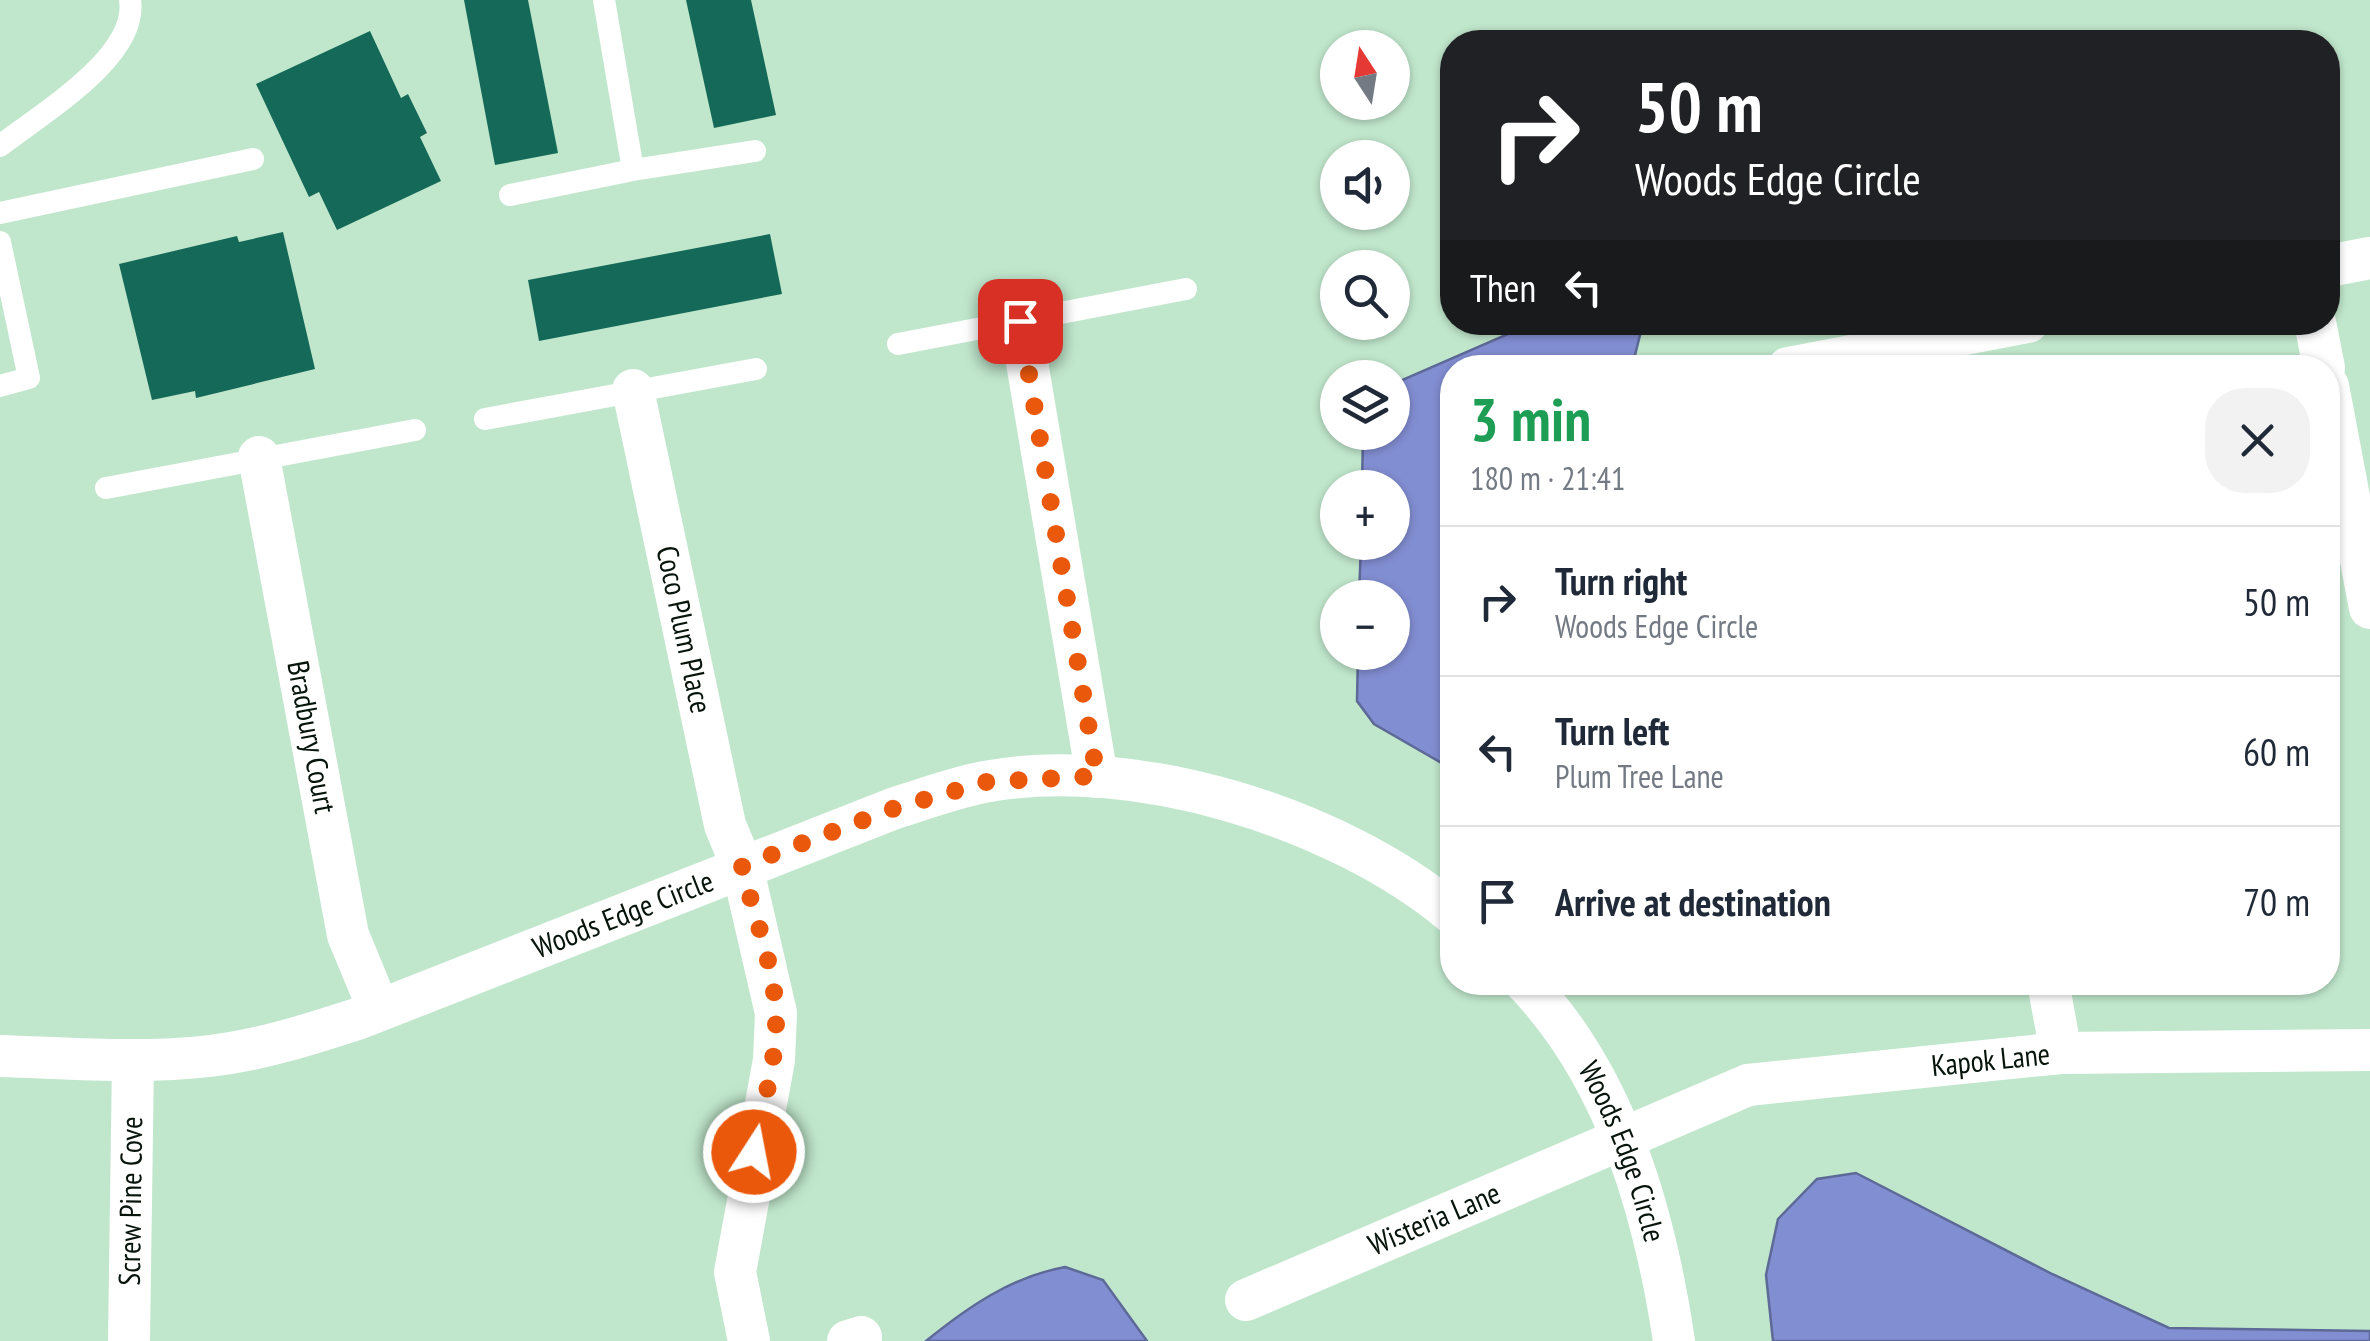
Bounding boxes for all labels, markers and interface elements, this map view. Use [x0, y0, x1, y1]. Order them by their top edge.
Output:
north arrow [1320, 30, 1410, 120]
map controls [1320, 30, 1410, 670]
text: 50 m [1635, 61, 1763, 151]
icon: right [1470, 70, 1600, 200]
button: sound [1320, 140, 1410, 230]
text: Woods Edge Circle [1635, 149, 1921, 207]
button: search [1320, 250, 1410, 340]
icon: left [1556, 260, 1611, 315]
text: Then [1470, 263, 1536, 312]
pin [978, 279, 1063, 364]
icon: arrive [993, 294, 1048, 349]
button: layers [1320, 360, 1410, 450]
text: 3 min [1470, 380, 1591, 458]
button: close [2205, 388, 2310, 493]
text: 180 m · 21:41 [1470, 457, 1625, 499]
button: + [1320, 470, 1410, 560]
street label: Coco Plum Place [649, 542, 722, 717]
text: Turn right [1555, 556, 1687, 605]
icon: right [1470, 574, 1525, 629]
text: 50 m [2243, 577, 2310, 626]
button: − [1320, 580, 1410, 670]
text: Woods Edge Circle [1555, 605, 1758, 647]
street label: Bradbury Court [279, 657, 346, 817]
text: Turn left [1555, 706, 1669, 755]
icon: left [1470, 724, 1525, 779]
text: 60 m [2243, 727, 2310, 776]
text: Plum Tree Lane [1555, 755, 1724, 797]
street label: Woods Edge Circle [527, 860, 719, 966]
icon: arrive [1470, 874, 1525, 929]
text: Arrive at destination [1555, 877, 1831, 926]
text: 70 m [2243, 877, 2310, 926]
street label: Kapok Lane [1929, 1033, 2052, 1084]
street label: Woods Edge Circle [1571, 1054, 1675, 1246]
position arrow [702, 1100, 806, 1204]
street label: Screw Pine Cove [109, 1116, 150, 1286]
street label: Wisteria Lane [1362, 1172, 1506, 1263]

